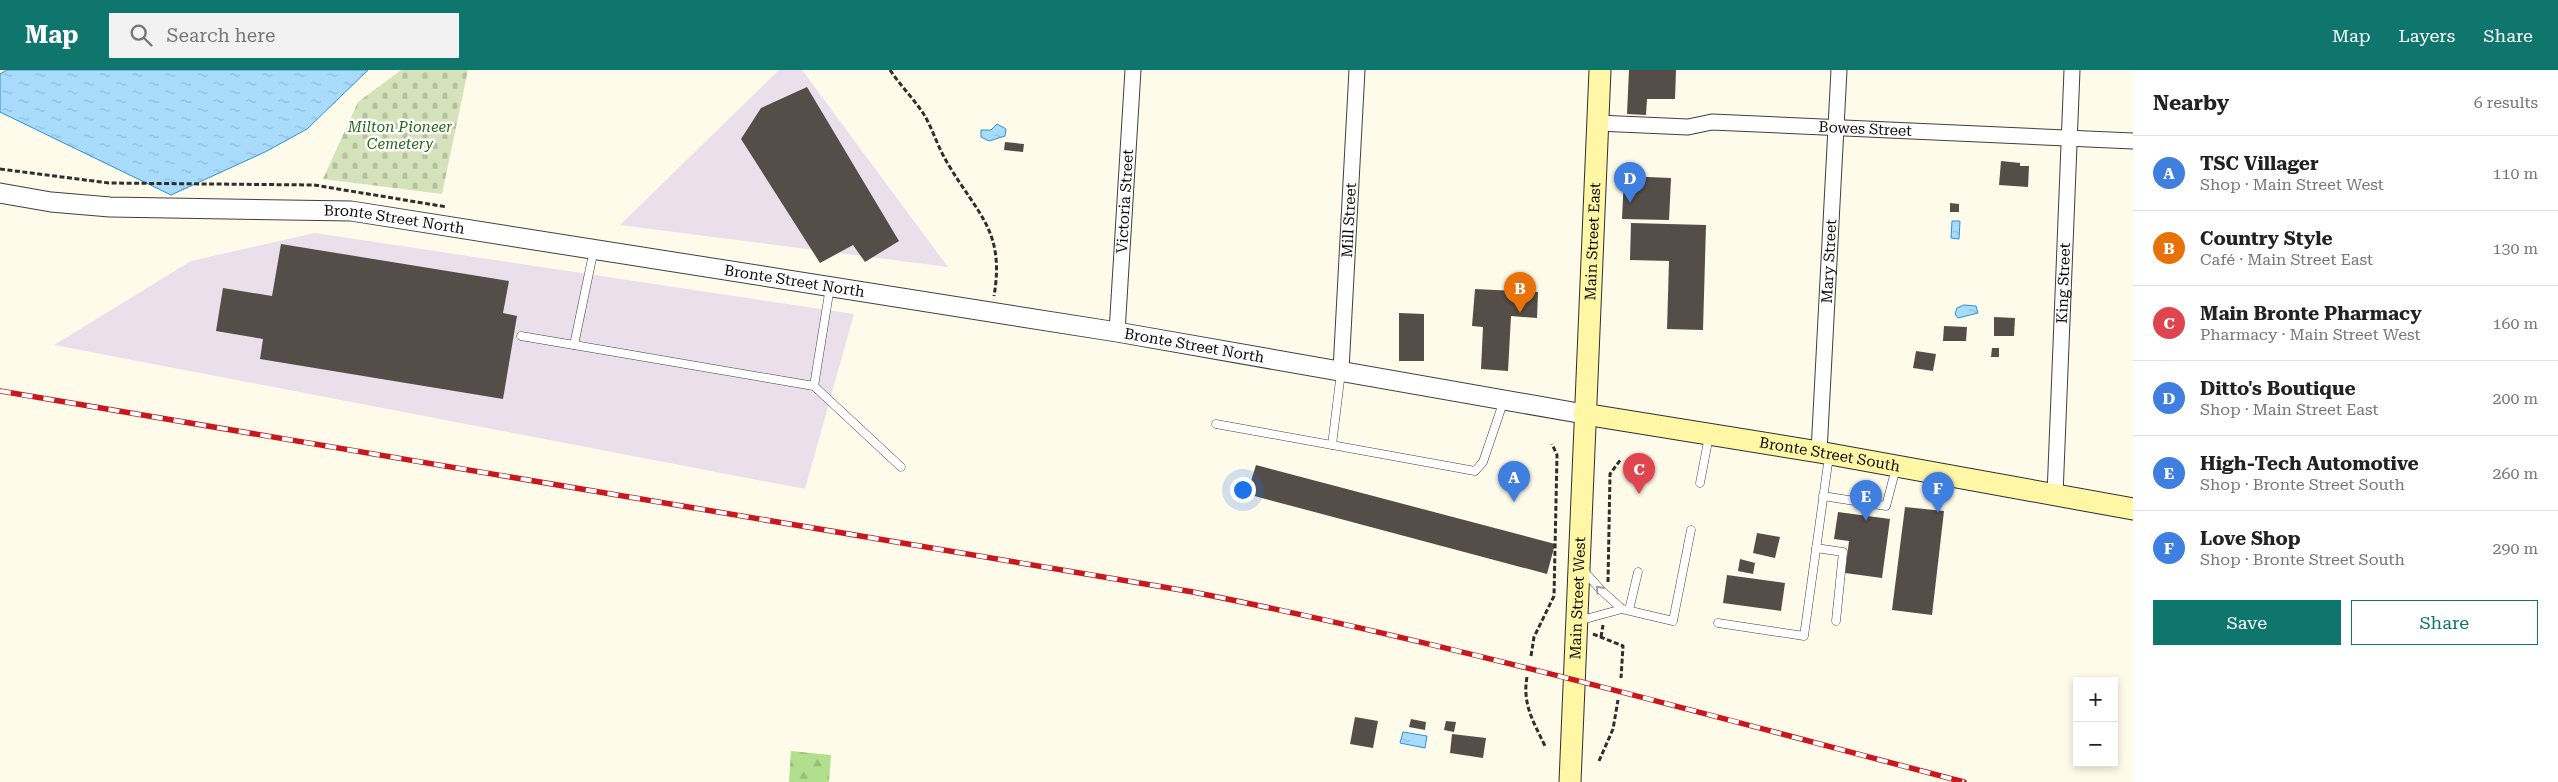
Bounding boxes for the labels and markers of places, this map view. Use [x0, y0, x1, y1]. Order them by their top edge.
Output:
pin: D [1614, 162, 1646, 203]
pin: B [1504, 272, 1536, 313]
pin: C [1623, 453, 1655, 494]
pin: A [1498, 461, 1530, 502]
pin: F [1922, 472, 1954, 513]
pin: E [1850, 480, 1882, 521]

